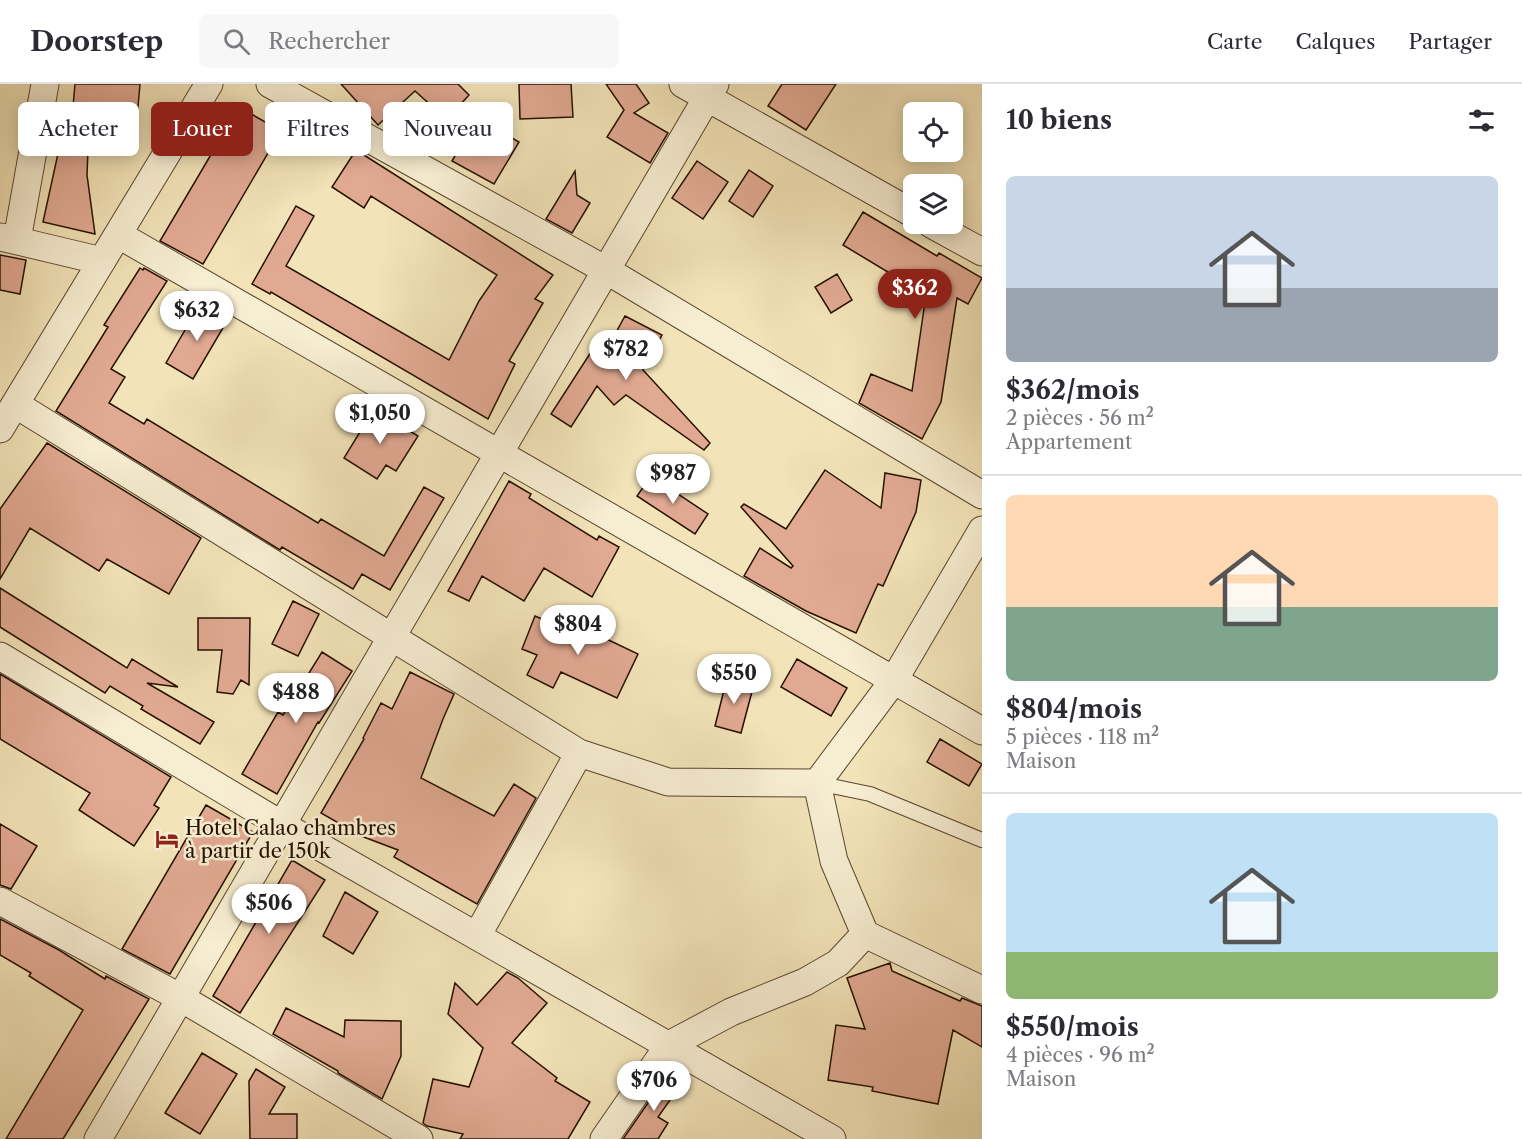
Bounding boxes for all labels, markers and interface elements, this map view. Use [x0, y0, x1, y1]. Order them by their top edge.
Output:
search box [199, 14, 619, 68]
text: Doorstep [30, 24, 163, 58]
icon: search [220, 25, 253, 58]
text: Rechercher [268, 28, 390, 55]
text: Carte [1207, 29, 1262, 54]
text: Calques [1295, 29, 1375, 54]
text: Partager [1408, 29, 1492, 54]
chip: Acheter [18, 102, 139, 156]
chip: Louer [151, 102, 253, 156]
chip: Filtres [265, 102, 371, 156]
chip: Nouveau [383, 102, 513, 156]
map controls [903, 102, 963, 234]
button: locate [903, 102, 963, 162]
text: 10 biens [1006, 104, 1112, 136]
icon: filters [1465, 104, 1498, 137]
button: layers [903, 174, 963, 234]
icon: home [1198, 215, 1306, 323]
pin: $362 [879, 269, 951, 320]
text: $362 [892, 276, 938, 300]
pin: $632 [161, 291, 233, 342]
text: $632 [174, 298, 220, 322]
pin: $782 [590, 330, 662, 381]
text: $782 [603, 337, 649, 361]
text: $362/mois [1006, 374, 1140, 406]
pin: $1,050 [331, 394, 429, 445]
text: $1,050 [349, 401, 411, 425]
text: 2 pièces · 56 m² [1006, 406, 1154, 430]
text: Appartement [1006, 430, 1132, 454]
pin: $987 [637, 454, 709, 505]
text: $987 [650, 461, 696, 485]
icon: home [1198, 534, 1306, 642]
pin: $804 [542, 605, 614, 656]
text: $804 [554, 612, 602, 636]
pin: $550 [698, 654, 770, 705]
text: $550 [711, 661, 757, 685]
pin: $488 [260, 673, 332, 724]
text: $488 [272, 680, 320, 704]
text: $804/mois [1006, 693, 1142, 725]
text: 5 pièces · 118 m² [1006, 725, 1159, 749]
text: Maison [1006, 749, 1076, 773]
place label: Hotel Calao chambres à partir de 150k [185, 816, 396, 863]
hotel icon: Hotel Calao chambres à partir de 150k [154, 826, 180, 852]
icon: home [1198, 852, 1306, 960]
pin: $506 [233, 884, 305, 935]
text: $506 [246, 891, 292, 915]
text: $550/mois [1006, 1011, 1139, 1043]
text: 4 pièces · 96 m² [1006, 1043, 1155, 1067]
pin: $706 [618, 1061, 690, 1112]
text: Maison [1006, 1067, 1076, 1091]
text: $706 [631, 1068, 677, 1092]

